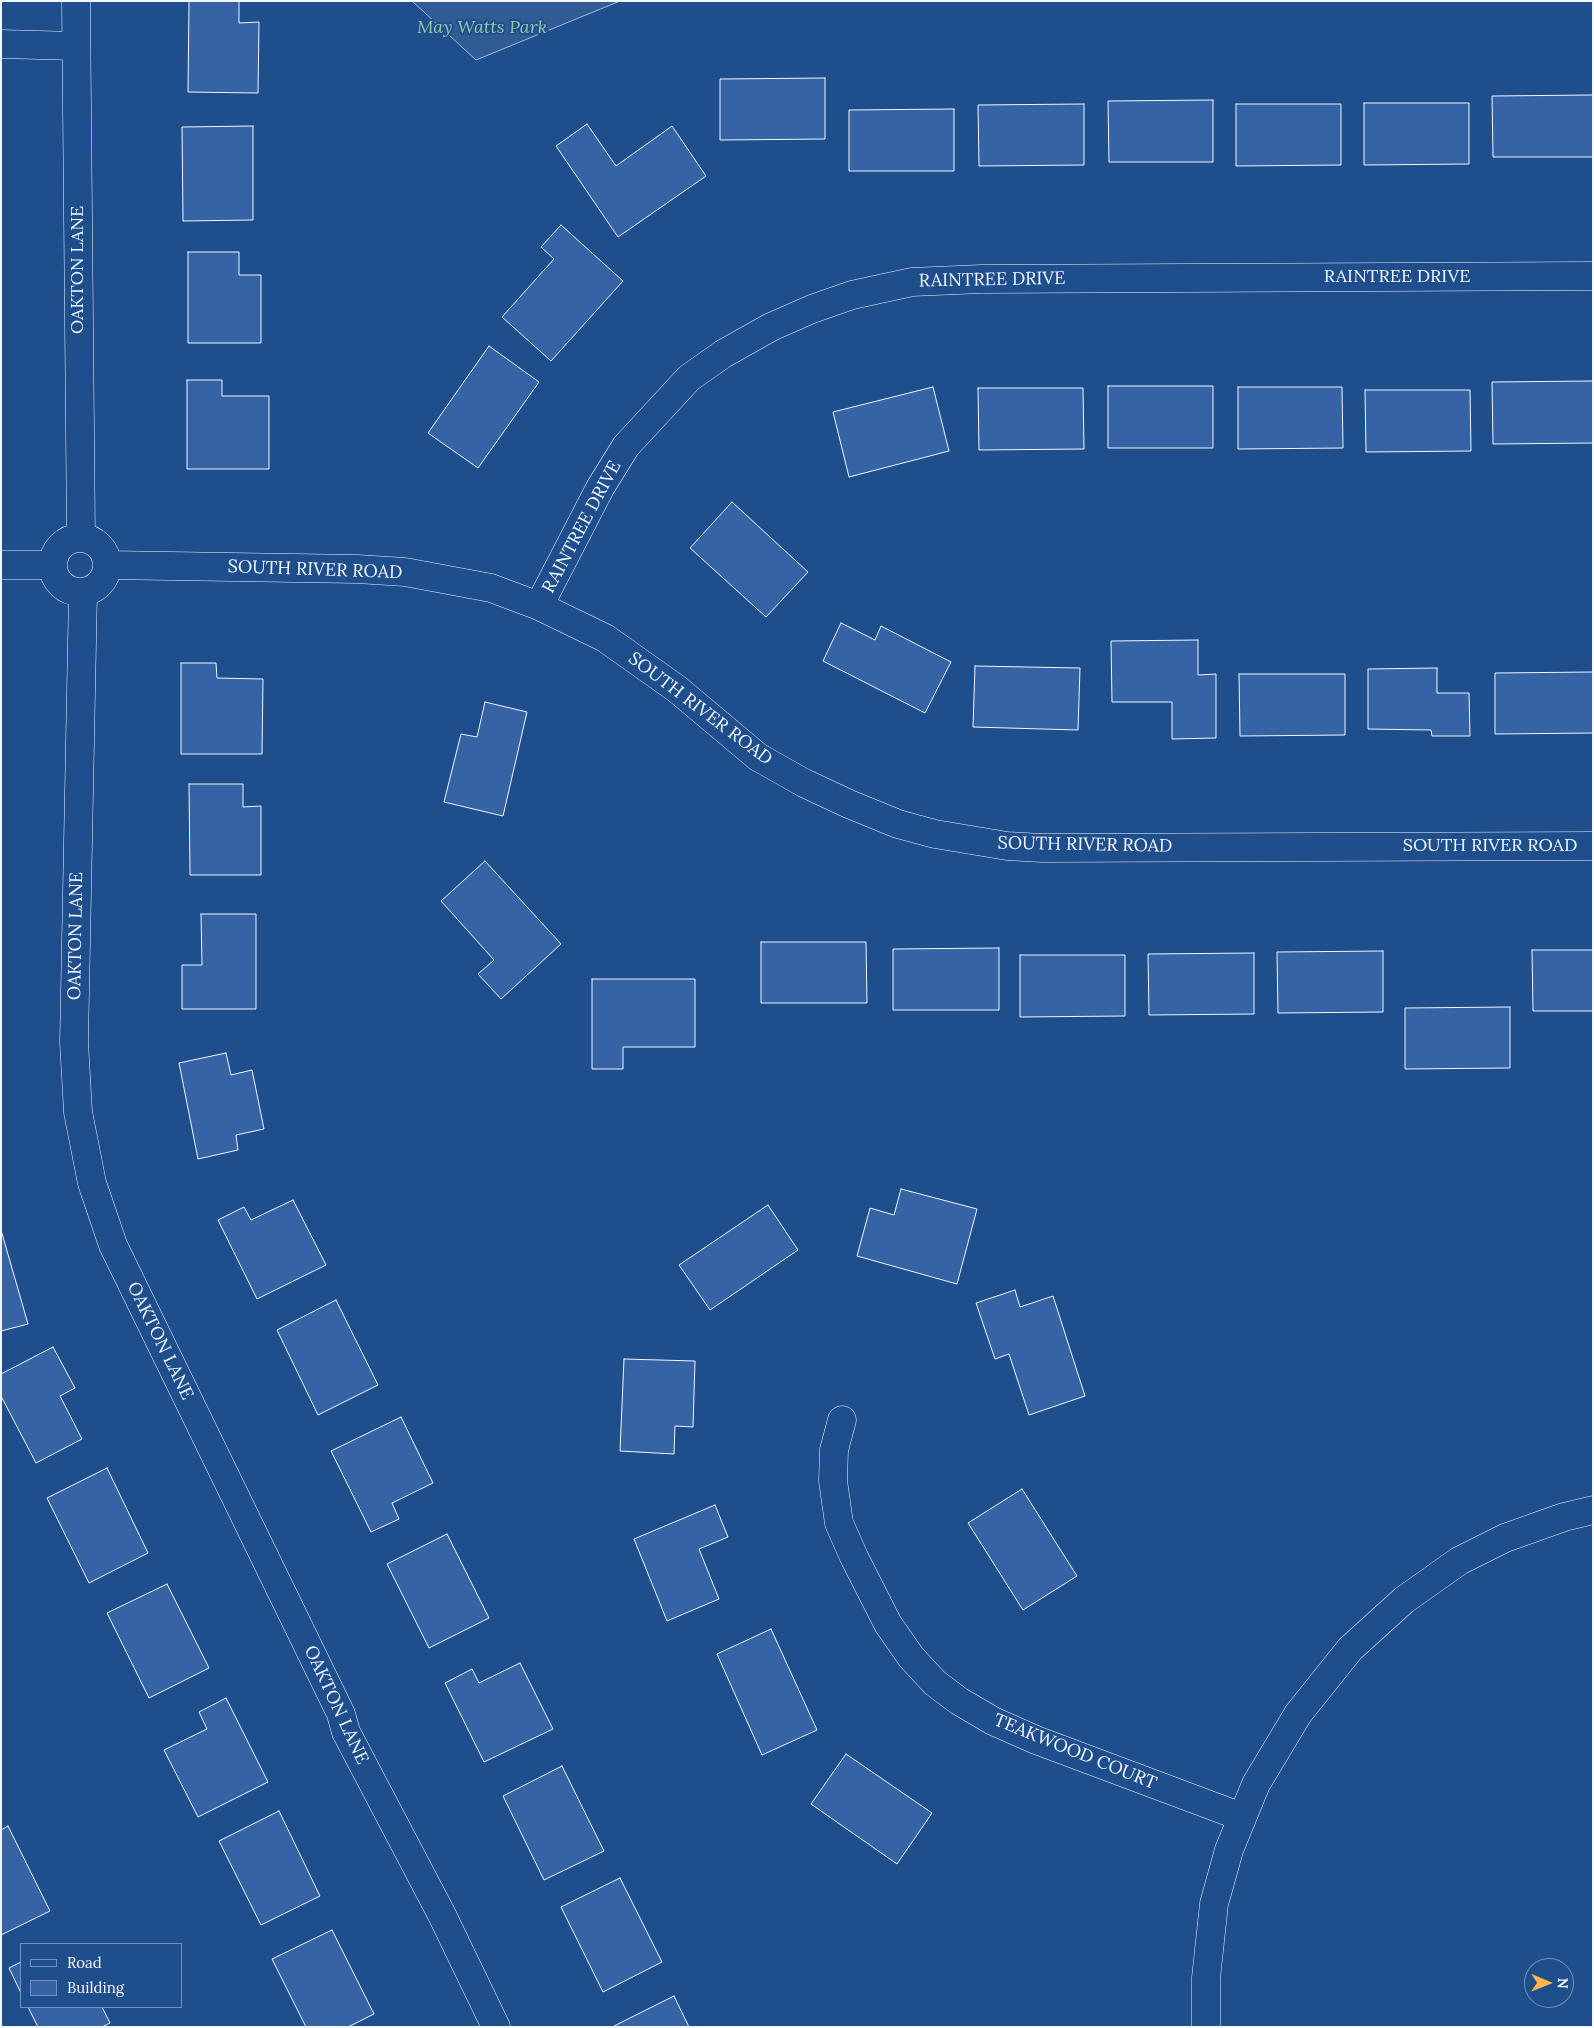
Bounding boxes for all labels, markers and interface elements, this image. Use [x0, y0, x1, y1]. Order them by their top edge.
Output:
park label: May Watts Park [417, 17, 547, 39]
street label: OAKTON LANE [67, 206, 89, 334]
street label: RAINTREE DRIVE [1324, 266, 1470, 288]
street label: RAINTREE DRIVE [918, 268, 1066, 292]
street label: RAINTREE DRIVE [538, 457, 626, 597]
street label: SOUTH RIVER ROAD [227, 556, 403, 584]
street label: SOUTH RIVER ROAD [624, 648, 776, 770]
street label: SOUTH RIVER ROAD [998, 833, 1172, 857]
street label: SOUTH RIVER ROAD [1403, 835, 1577, 857]
street label: OAKTON LANE [64, 872, 88, 1000]
street label: OAKTON LANE [122, 1279, 198, 1403]
street label: OAKTON LANE [299, 1642, 373, 1768]
street label: TEAKWOOD COURT [990, 1709, 1160, 1795]
legend [20, 1943, 182, 2008]
text: Road [67, 1953, 102, 1972]
north arrow [1524, 1958, 1574, 2008]
text: Building [67, 1978, 124, 1997]
text: N [1554, 1978, 1572, 1989]

